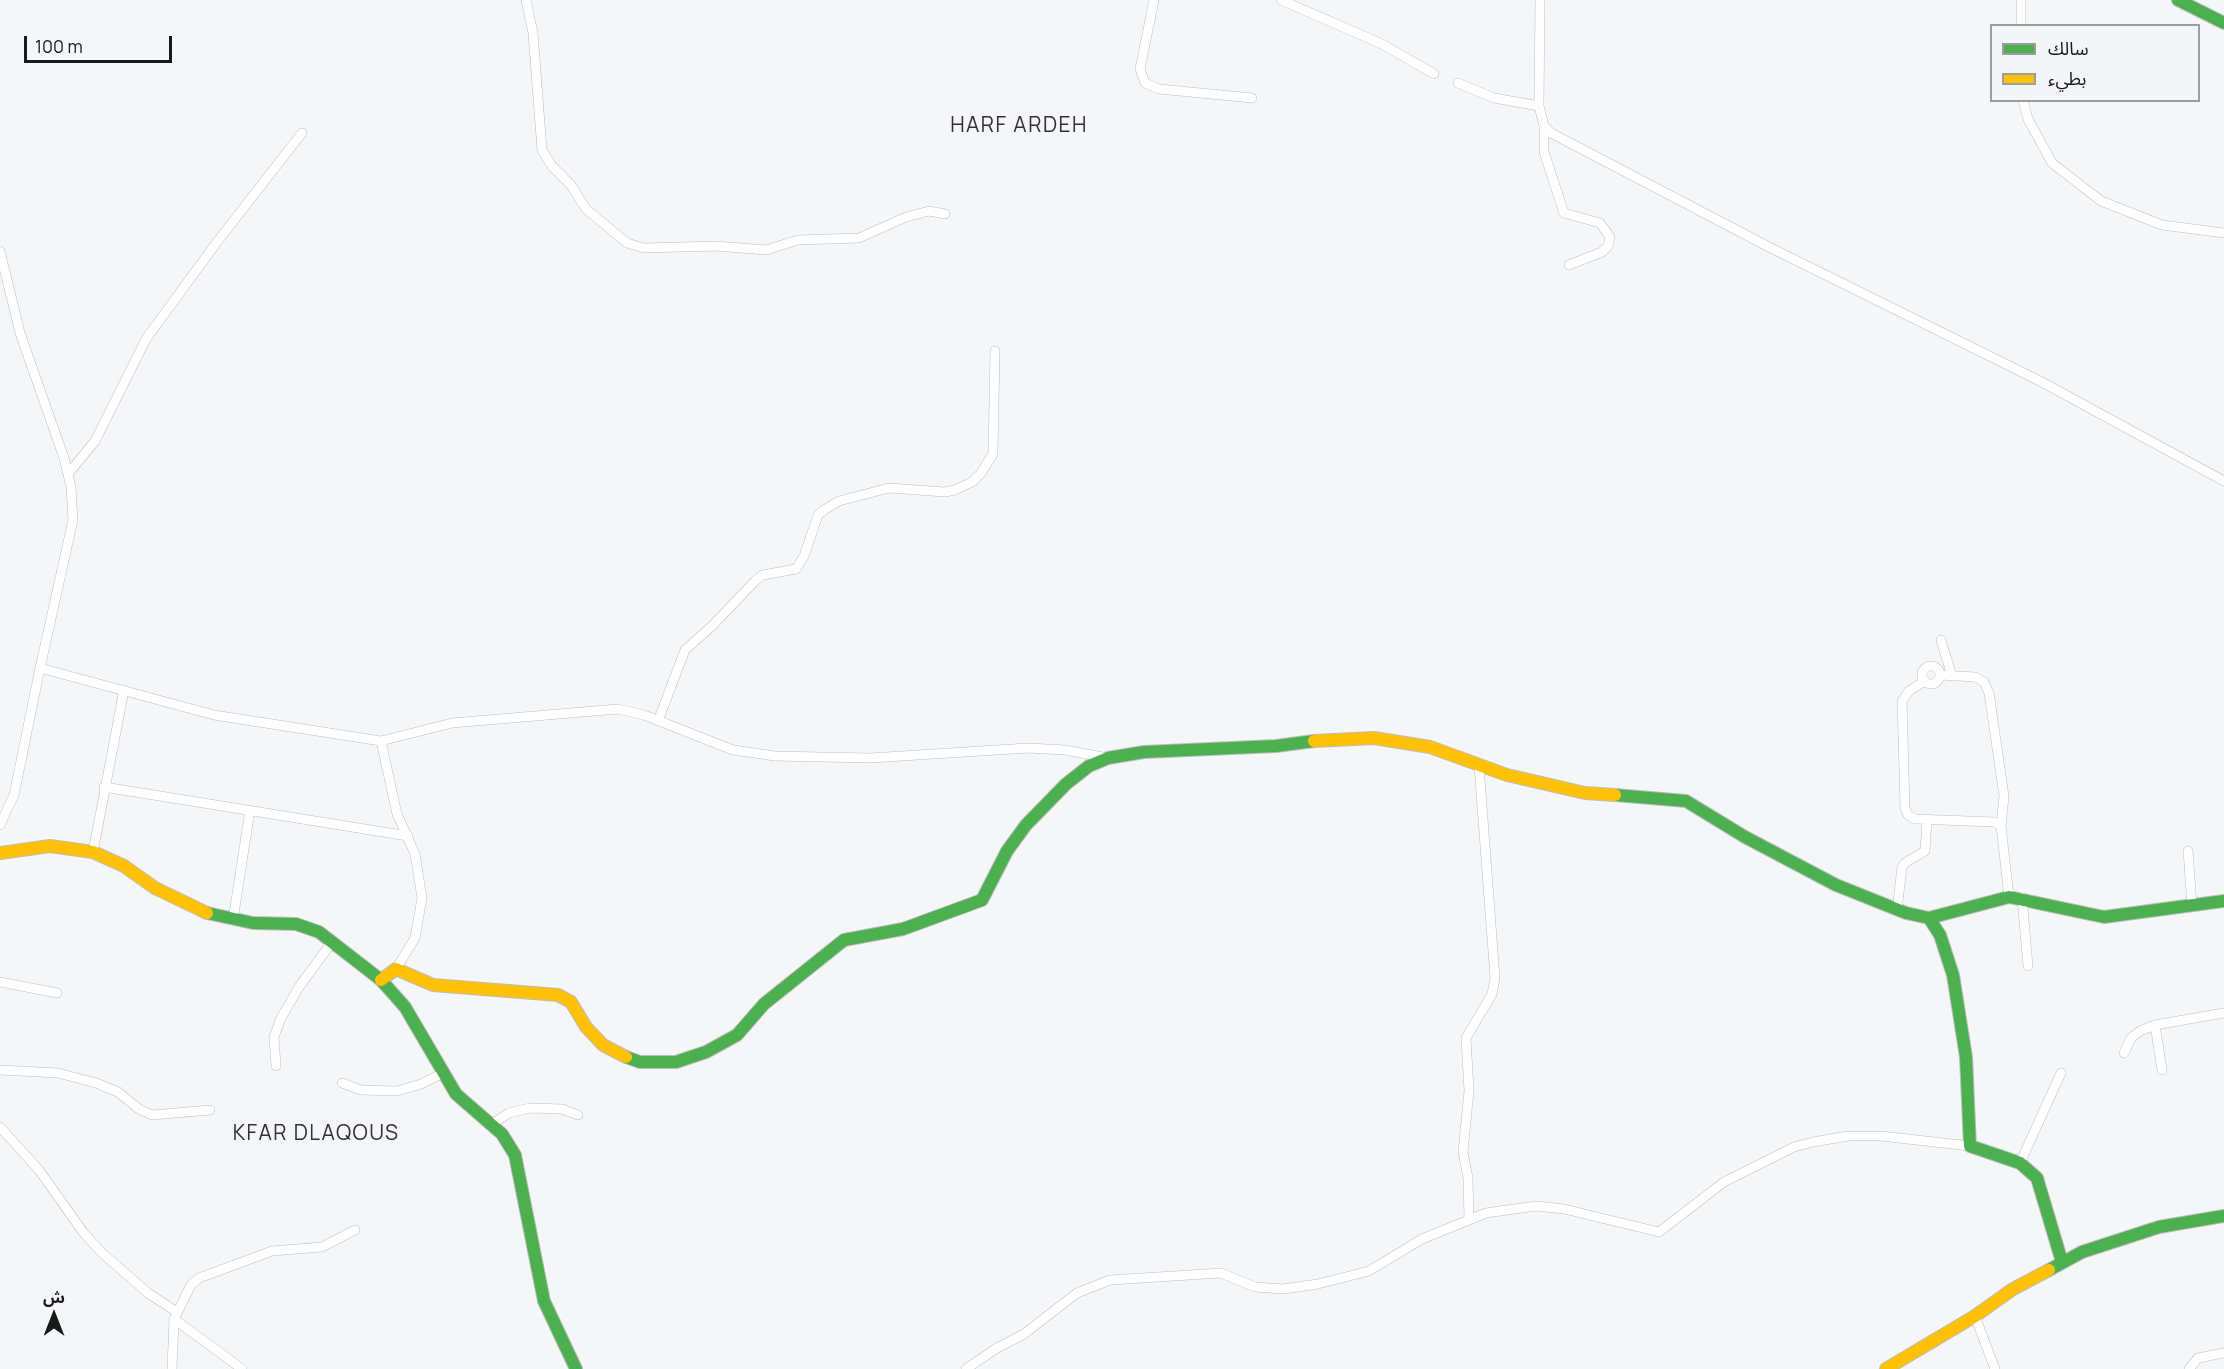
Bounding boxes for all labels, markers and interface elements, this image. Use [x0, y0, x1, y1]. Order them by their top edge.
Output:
scale bar [27, 24, 176, 62]
legend [1990, 24, 2200, 102]
text: 100 m [35, 34, 83, 58]
text: سالك [2048, 36, 2089, 60]
text: بطيء [2048, 66, 2086, 90]
district label: HARF ARDEH [950, 113, 1088, 139]
district label: KFAR DLAQOUS [233, 1121, 399, 1147]
north arrow [24, 1285, 84, 1345]
text: ش [43, 1286, 65, 1308]

